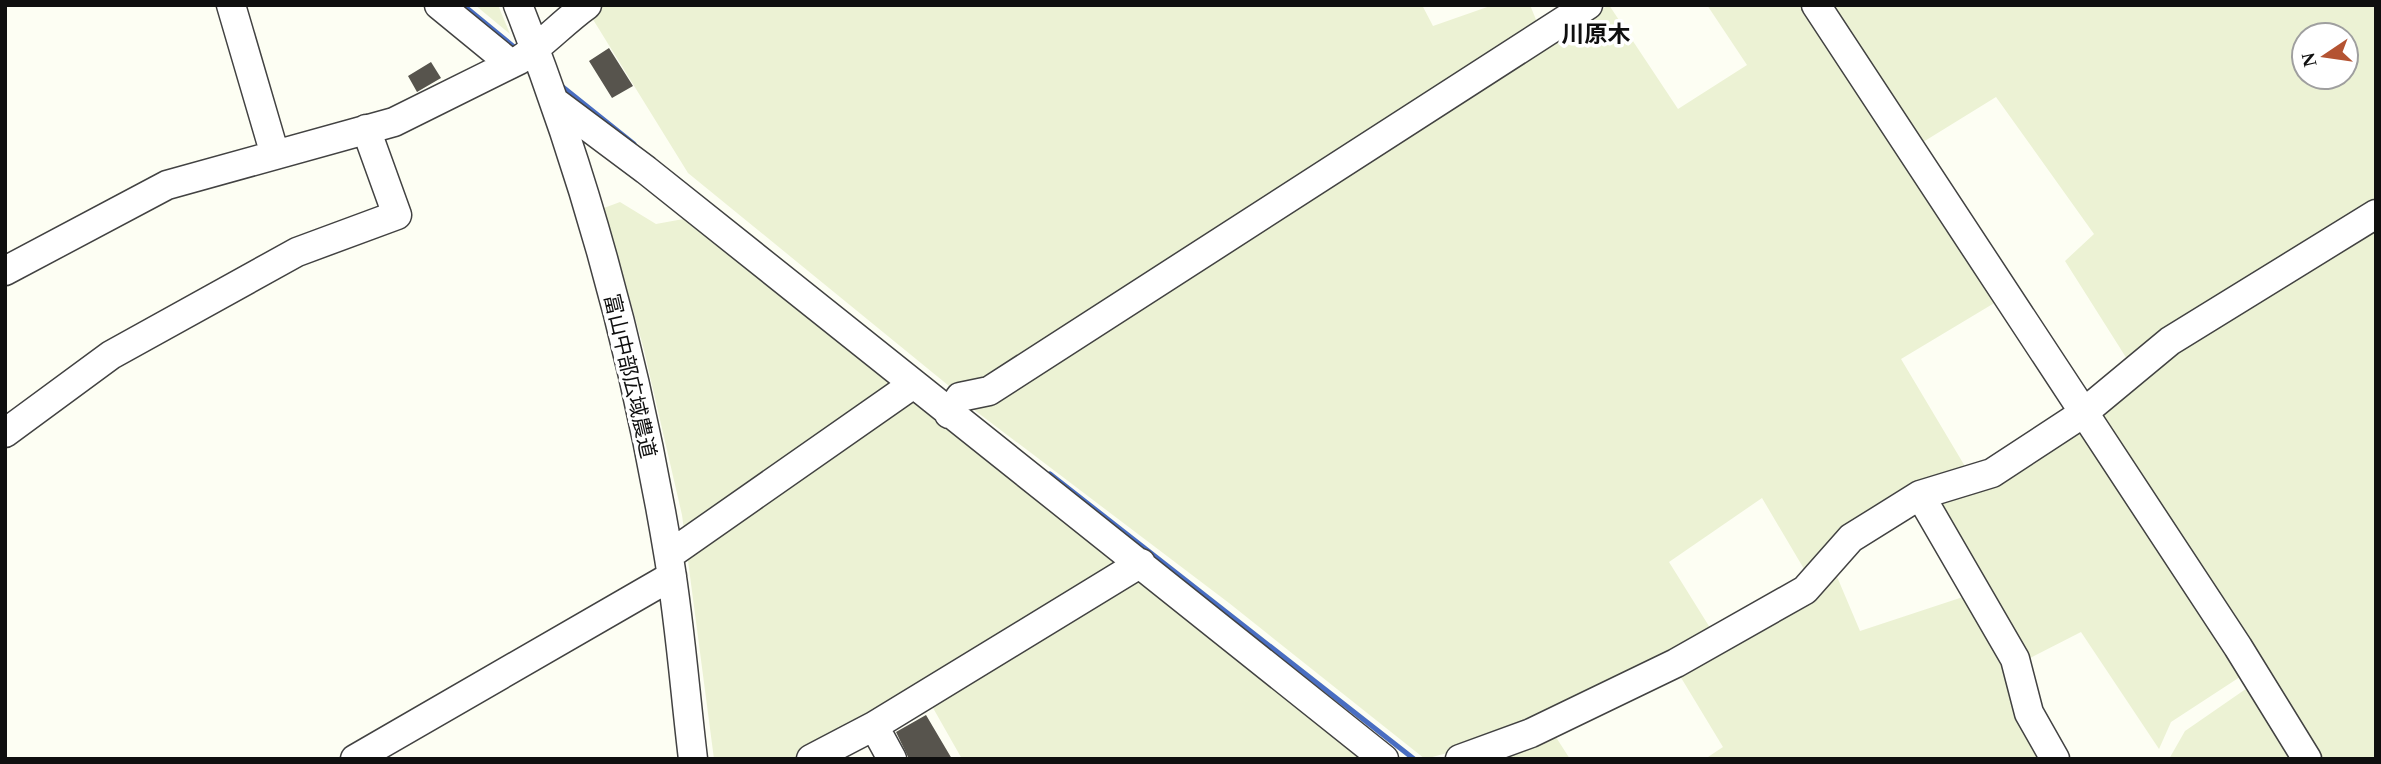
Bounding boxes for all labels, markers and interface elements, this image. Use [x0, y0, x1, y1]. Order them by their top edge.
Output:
north arrow [2290, 21, 2360, 91]
district label: 川原木 [1562, 22, 1631, 47]
text: N [2297, 50, 2321, 69]
street label: 富山中部広域農道 [599, 291, 661, 461]

